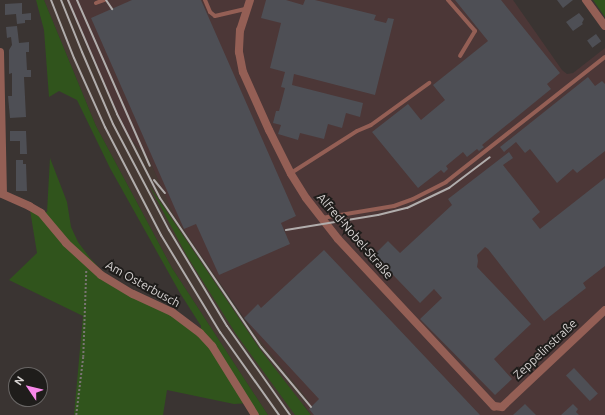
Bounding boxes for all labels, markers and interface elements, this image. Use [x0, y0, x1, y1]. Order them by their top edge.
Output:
street label: Alfred-Nobel-Straße [314, 190, 396, 282]
street label: Am Osterbusch [103, 258, 183, 310]
street label: Zeppelinstraße [510, 316, 580, 382]
north arrow [8, 367, 48, 407]
text: N [12, 374, 26, 387]

